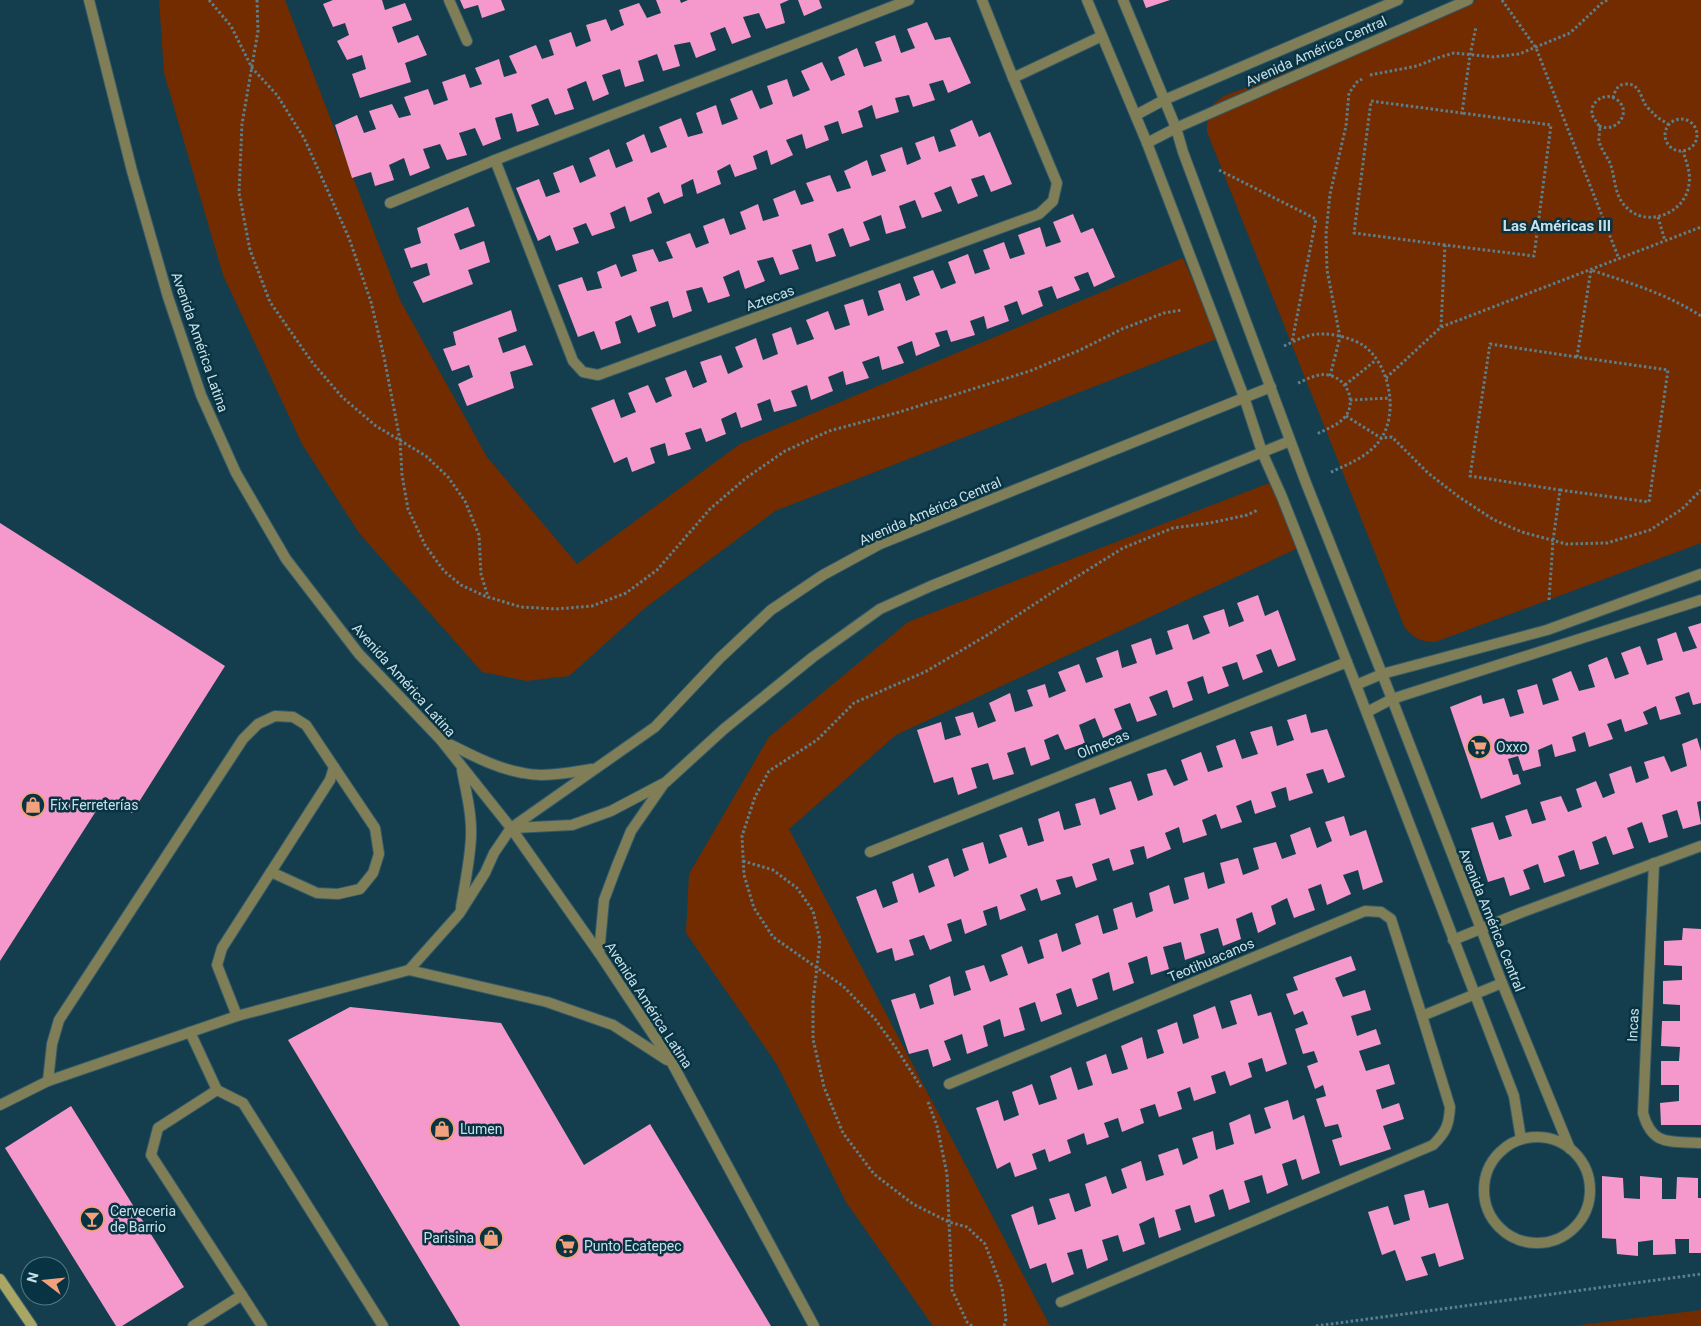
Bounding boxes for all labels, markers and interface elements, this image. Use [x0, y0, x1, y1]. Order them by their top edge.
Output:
street label: Avenida América Central [1243, 13, 1389, 89]
district label: Las Américas III [1503, 217, 1611, 235]
street label: Avenida América Latina [169, 270, 231, 414]
street label: Aztecas [744, 282, 796, 314]
street label: Avenida América Central [857, 474, 1003, 548]
street label: Avenida América Latina [349, 620, 459, 740]
street label: Olmecas [1075, 726, 1131, 762]
supermarket icon: Oxxo [1466, 734, 1492, 760]
place label: Oxxo [1496, 739, 1527, 755]
shop icon: Fix Ferreterías [20, 792, 46, 818]
place label: Fix Ferreterías [50, 797, 138, 813]
street label: Avenida América Central [1456, 846, 1528, 994]
street label: Teotihuacanos [1166, 935, 1256, 985]
street label: Avenida América Latina [602, 939, 696, 1071]
street label: Incas [1624, 1008, 1642, 1042]
shop icon: Lumen [429, 1116, 455, 1142]
place label: Lumen [460, 1121, 502, 1137]
place label: Cerveceria de Barrio [110, 1203, 176, 1235]
bar icon: Cerveceria de Barrio [79, 1206, 105, 1232]
shop icon: Parisina [478, 1225, 504, 1251]
place label: Parisina [424, 1230, 474, 1246]
supermarket icon: Punto Ecatepec [554, 1233, 580, 1259]
place label: Punto Ecatepec [584, 1238, 682, 1254]
north arrow [20, 1256, 70, 1306]
text: N [23, 1270, 42, 1284]

